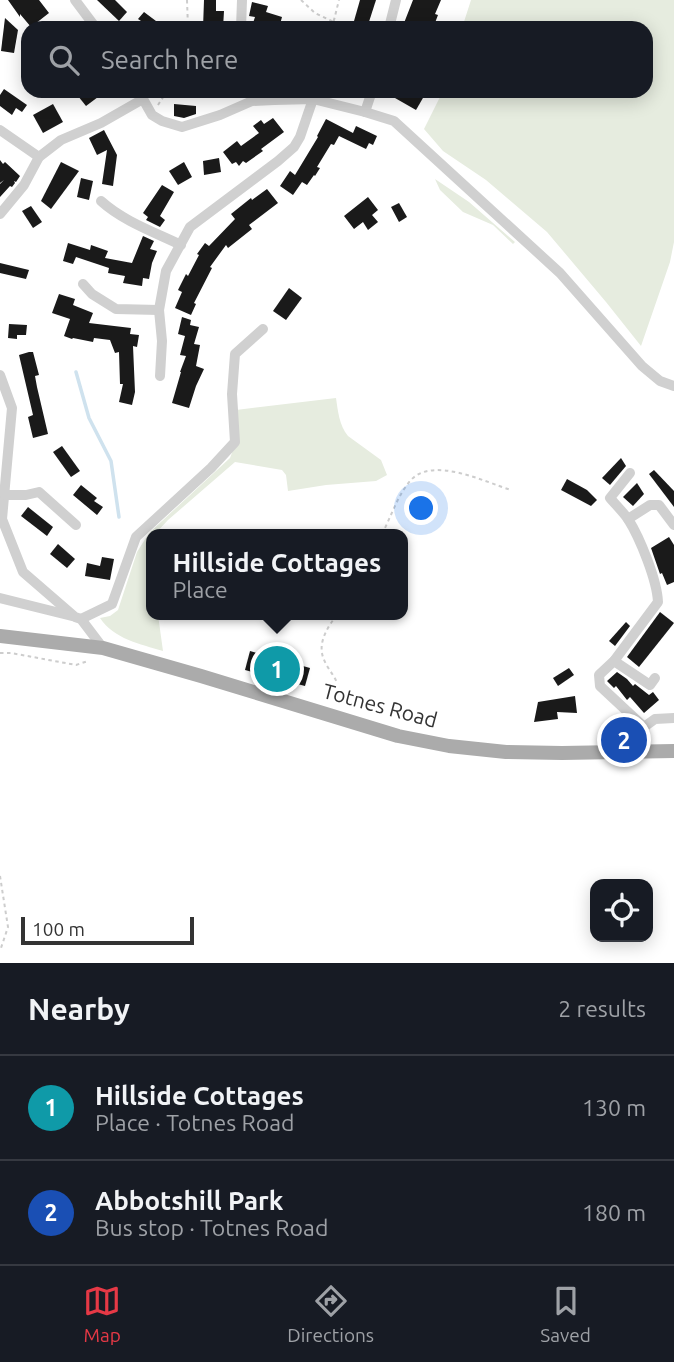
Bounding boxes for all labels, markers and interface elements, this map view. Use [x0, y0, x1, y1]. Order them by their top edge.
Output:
search box [21, 21, 653, 98]
icon: search [45, 41, 83, 79]
text: Search here [101, 45, 238, 74]
your location [404, 491, 438, 525]
popup [146, 529, 408, 620]
text: Hillside Cottages [173, 548, 381, 577]
text: Place [173, 577, 228, 602]
pin: 1 [254, 643, 300, 695]
street label: Totnes Road [321, 678, 440, 732]
pin: 2 [601, 714, 647, 766]
map controls [590, 879, 653, 942]
button: locate [590, 879, 653, 942]
scale bar [21, 914, 194, 946]
text: 100 m [32, 918, 85, 940]
text: Nearby [28, 992, 130, 1026]
text: 2 results [558, 996, 646, 1021]
text: Hillside Cottages [95, 1081, 304, 1110]
text: 1 [45, 1095, 57, 1120]
text: 130 m [582, 1095, 646, 1120]
text: Place · Totnes Road [95, 1110, 294, 1135]
text: Abbotshill Park [95, 1186, 283, 1215]
text: 2 [45, 1200, 57, 1225]
text: 180 m [582, 1200, 646, 1225]
text: Bus stop · Totnes Road [95, 1215, 328, 1240]
tab: Map [83, 1282, 121, 1346]
tab: Directions [287, 1282, 374, 1346]
tab: Saved [540, 1282, 591, 1346]

